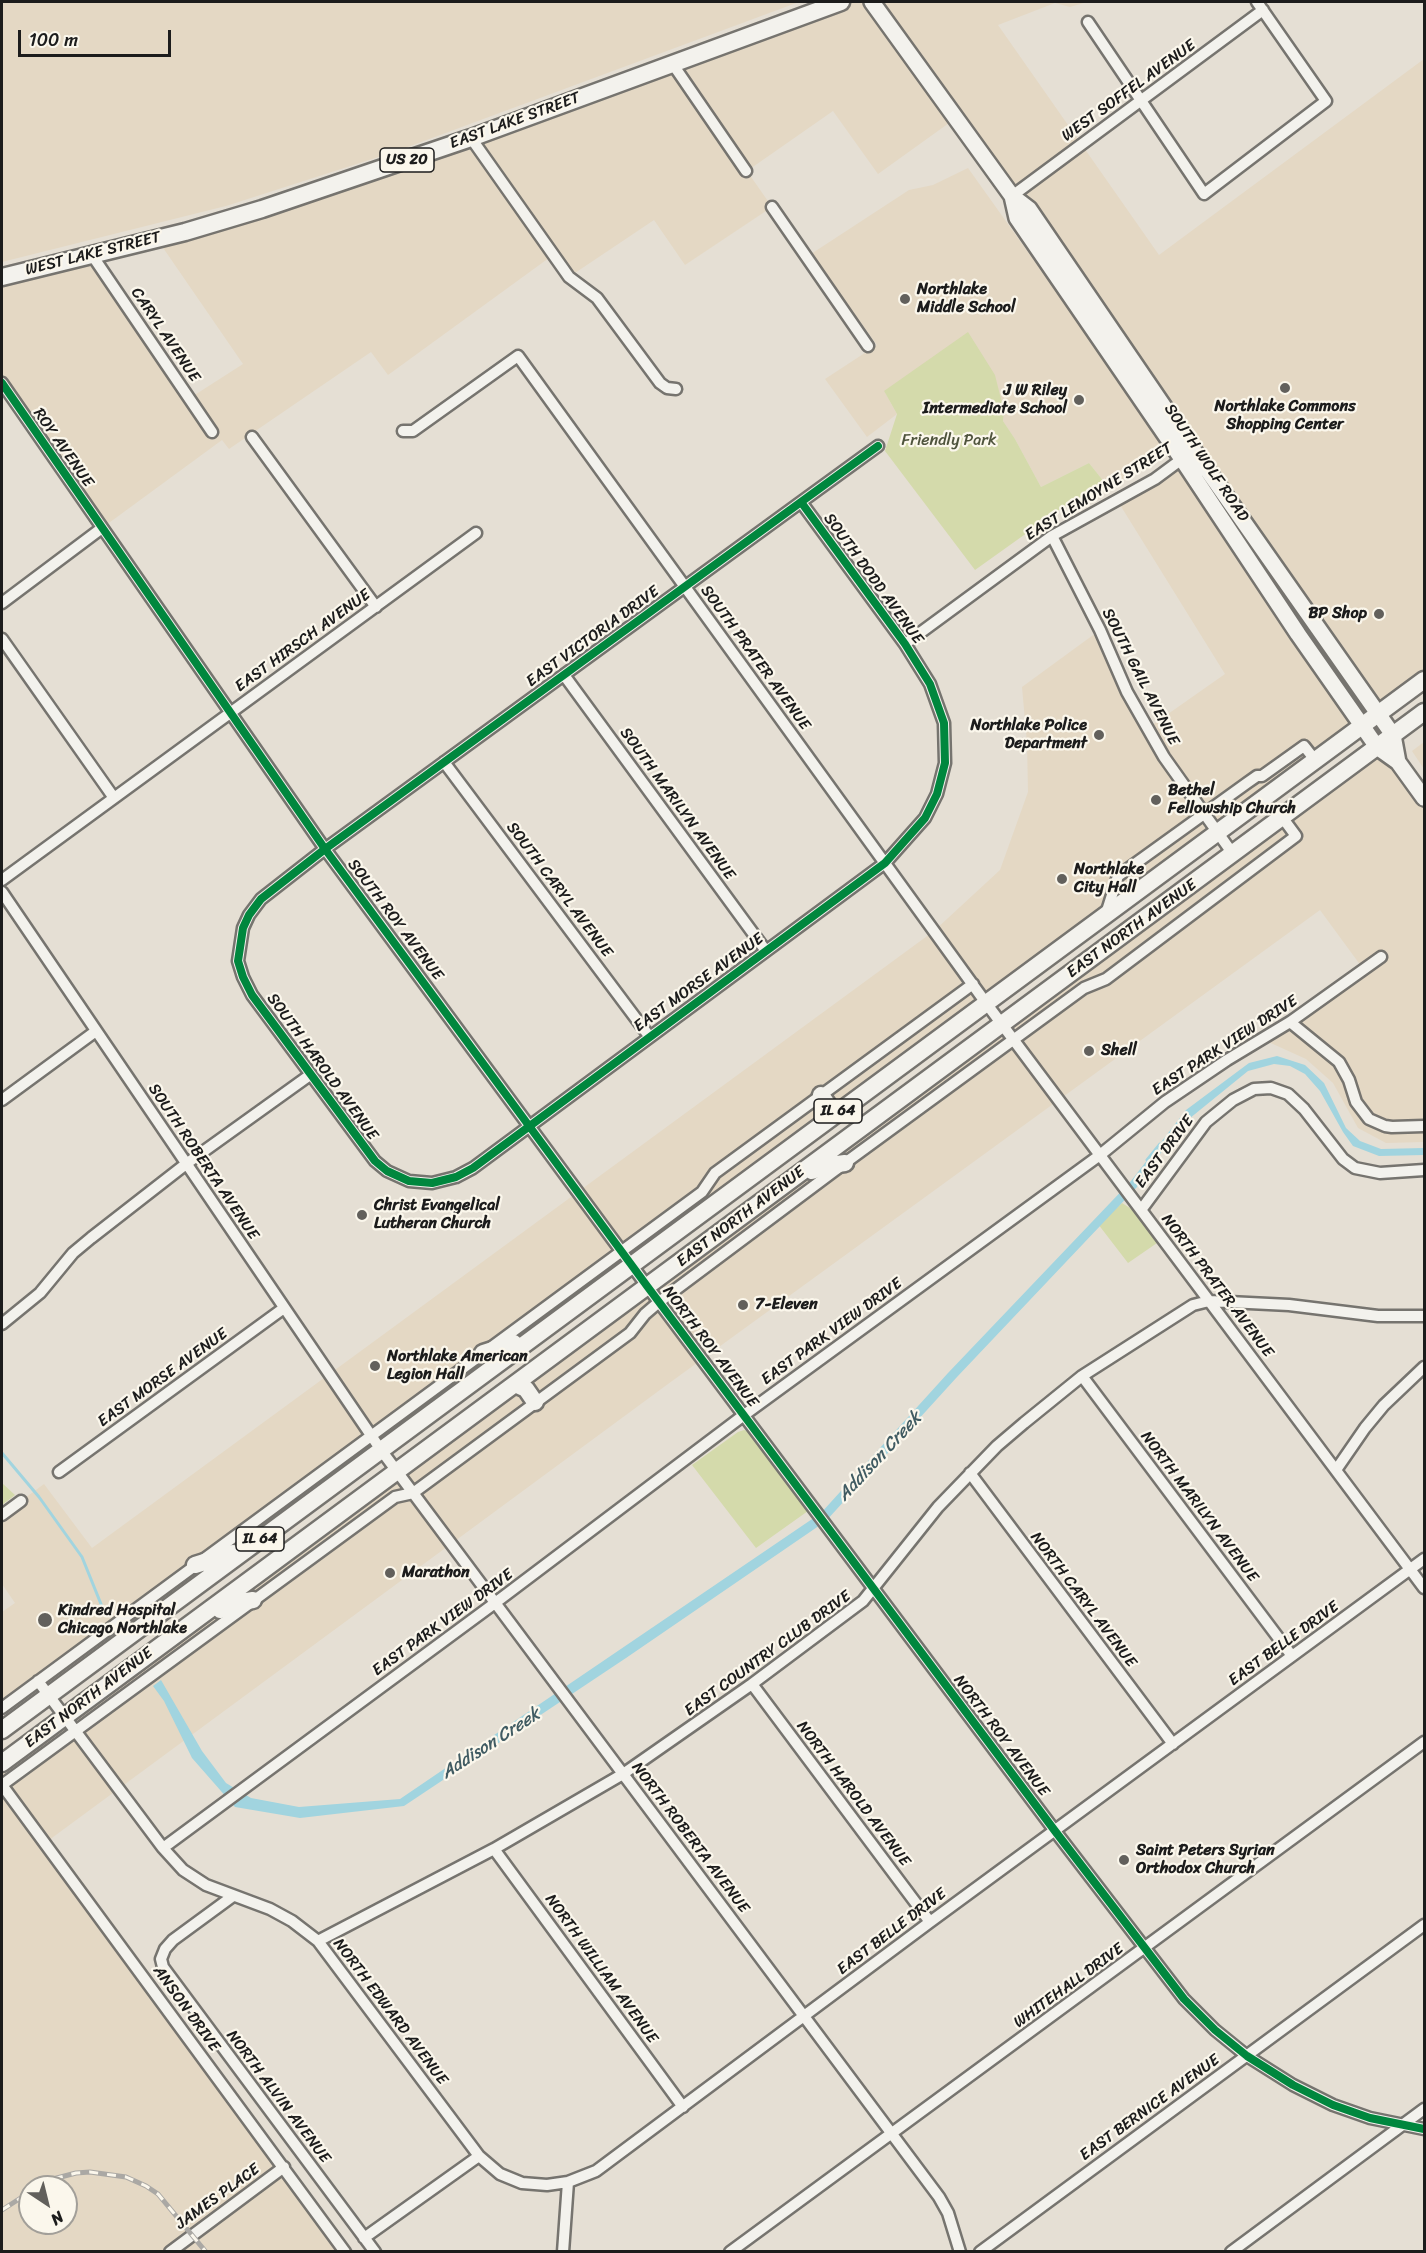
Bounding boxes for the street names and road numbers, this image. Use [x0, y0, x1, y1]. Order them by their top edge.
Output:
street label: WEST SOFFEL AVENUE [1058, 36, 1200, 146]
street label: EAST LAKE STREET [447, 88, 583, 154]
road number: US 20 [380, 148, 434, 172]
street label: WEST LAKE STREET [23, 228, 163, 280]
street label: CARYL AVENUE [126, 284, 204, 386]
street label: SOUTH WOLF ROAD [1159, 400, 1253, 526]
street label: ROY AVENUE [29, 405, 97, 491]
street label: EAST LEMOYNE STREET [1022, 439, 1176, 545]
street label: SOUTH DODD AVENUE [819, 510, 927, 648]
street label: EAST VICTORIA DRIVE [523, 582, 663, 692]
street label: SOUTH PRATER AVENUE [696, 582, 814, 734]
street label: EAST HIRSCH AVENUE [232, 585, 374, 697]
street label: SOUTH GAIL AVENUE [1097, 605, 1183, 749]
street label: SOUTH MARILYN AVENUE [615, 724, 739, 884]
street label: SOUTH CARYL AVENUE [502, 818, 616, 962]
street label: SOUTH ROY AVENUE [343, 855, 447, 985]
street label: EAST NORTH AVENUE [1063, 875, 1201, 983]
street label: EAST MORSE AVENUE [630, 929, 768, 1037]
street label: SOUTH HAROLD AVENUE [262, 990, 382, 1144]
street label: EAST PARK VIEW DRIVE [1149, 992, 1301, 1100]
street label: SOUTH ROBERTA AVENUE [144, 1080, 262, 1244]
road number: IL 64 [814, 1099, 862, 1123]
street label: EAST DRIVE [1131, 1112, 1199, 1192]
street label: EAST NORTH AVENUE [673, 1162, 809, 1272]
street label: NORTH PRATER AVENUE [1157, 1211, 1277, 1361]
street label: EAST PARK VIEW DRIVE [758, 1274, 906, 1390]
street label: NORTH ROY AVENUE [658, 1283, 762, 1411]
street label: EAST MORSE AVENUE [94, 1324, 232, 1432]
street label: NORTH MARILYN AVENUE [1136, 1428, 1262, 1586]
road number: IL 64 [236, 1527, 284, 1551]
street label: NORTH CARYL AVENUE [1026, 1529, 1140, 1671]
street label: EAST PARK VIEW DRIVE [369, 1565, 517, 1681]
street label: EAST COUNTRY CLUB DRIVE [681, 1587, 855, 1721]
street label: EAST BELLE DRIVE [1225, 1597, 1343, 1691]
street label: EAST NORTH AVENUE [21, 1643, 157, 1753]
street label: NORTH ROY AVENUE [949, 1672, 1053, 1800]
street label: NORTH HAROLD AVENUE [792, 1718, 914, 1870]
street label: NORTH ROBERTA AVENUE [627, 1759, 753, 1917]
street label: EAST BELLE DRIVE [834, 1885, 950, 1979]
street label: NORTH WILLIAM AVENUE [540, 1891, 662, 2047]
street label: NORTH EDWARD AVENUE [329, 1935, 451, 2089]
street label: WHITEHALL DRIVE [1010, 1940, 1128, 2032]
street label: ANSON DRIVE [148, 1962, 224, 2056]
street label: NORTH ALVIN AVENUE [222, 2027, 334, 2167]
street label: EAST BERNICE AVENUE [1076, 2051, 1224, 2165]
street label: JAMES PLACE [172, 2160, 264, 2234]

